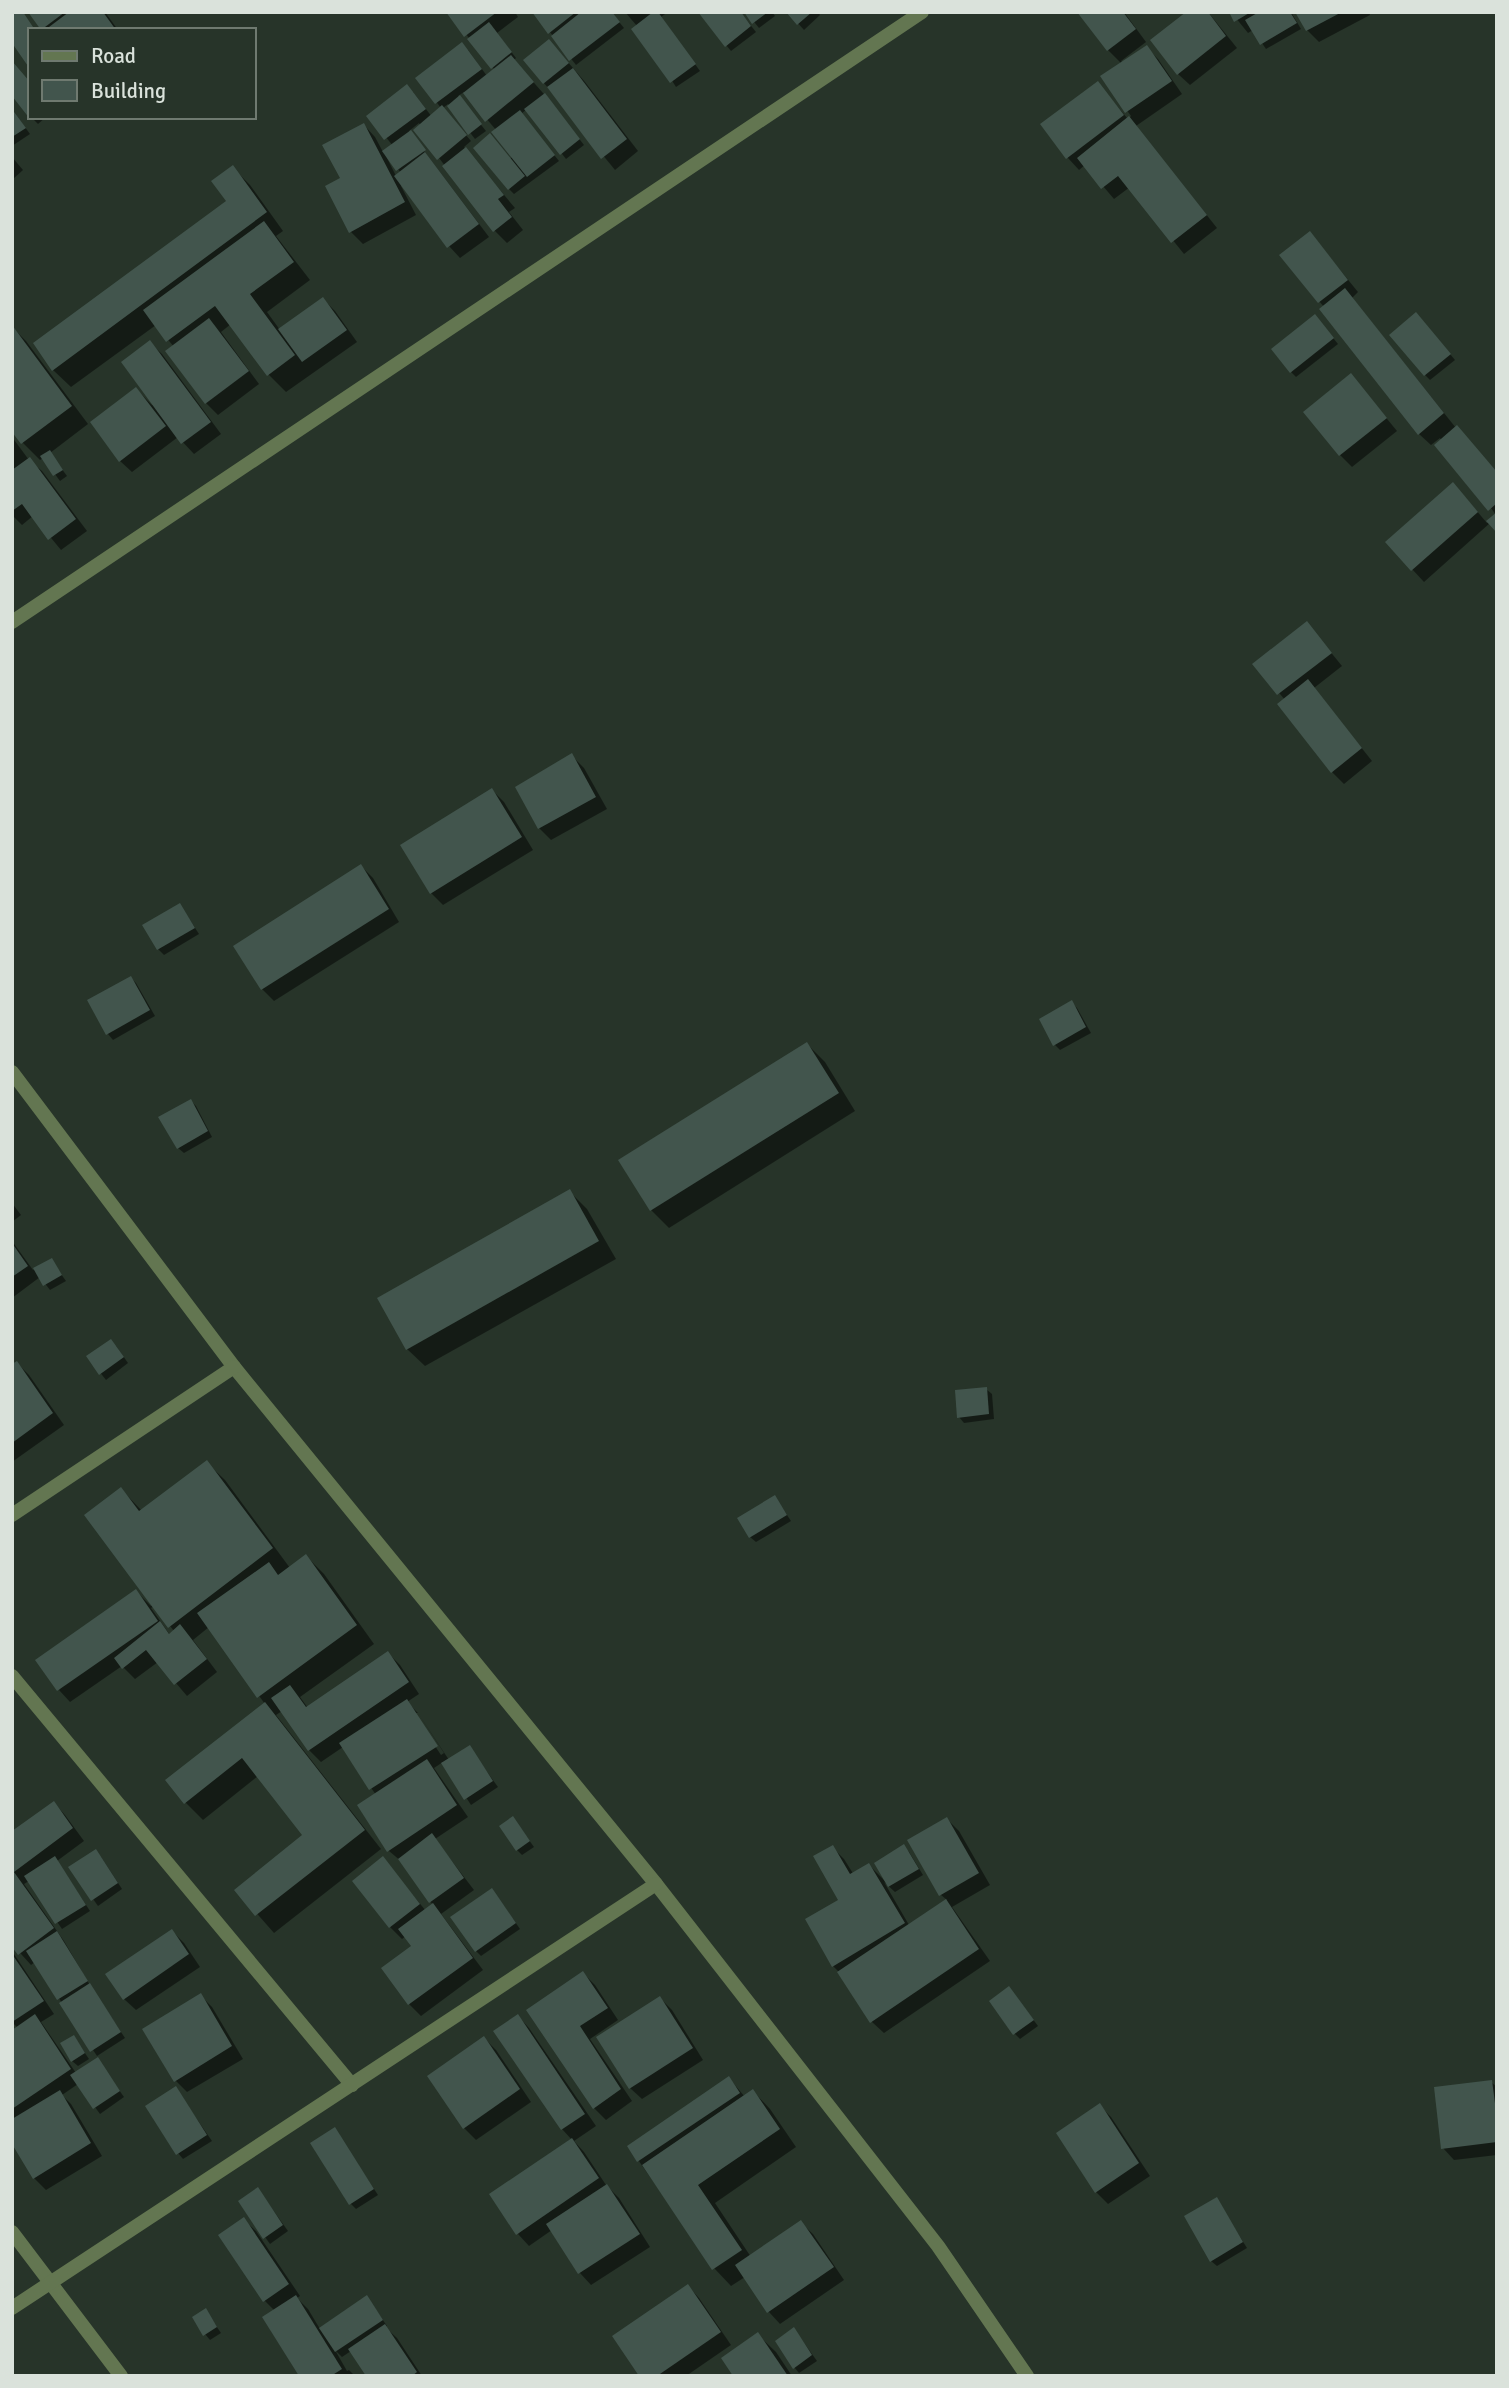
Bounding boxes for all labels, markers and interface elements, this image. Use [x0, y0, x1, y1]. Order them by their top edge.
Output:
legend [28, 28, 256, 119]
text: Road [91, 43, 136, 69]
text: Building [91, 78, 166, 104]

